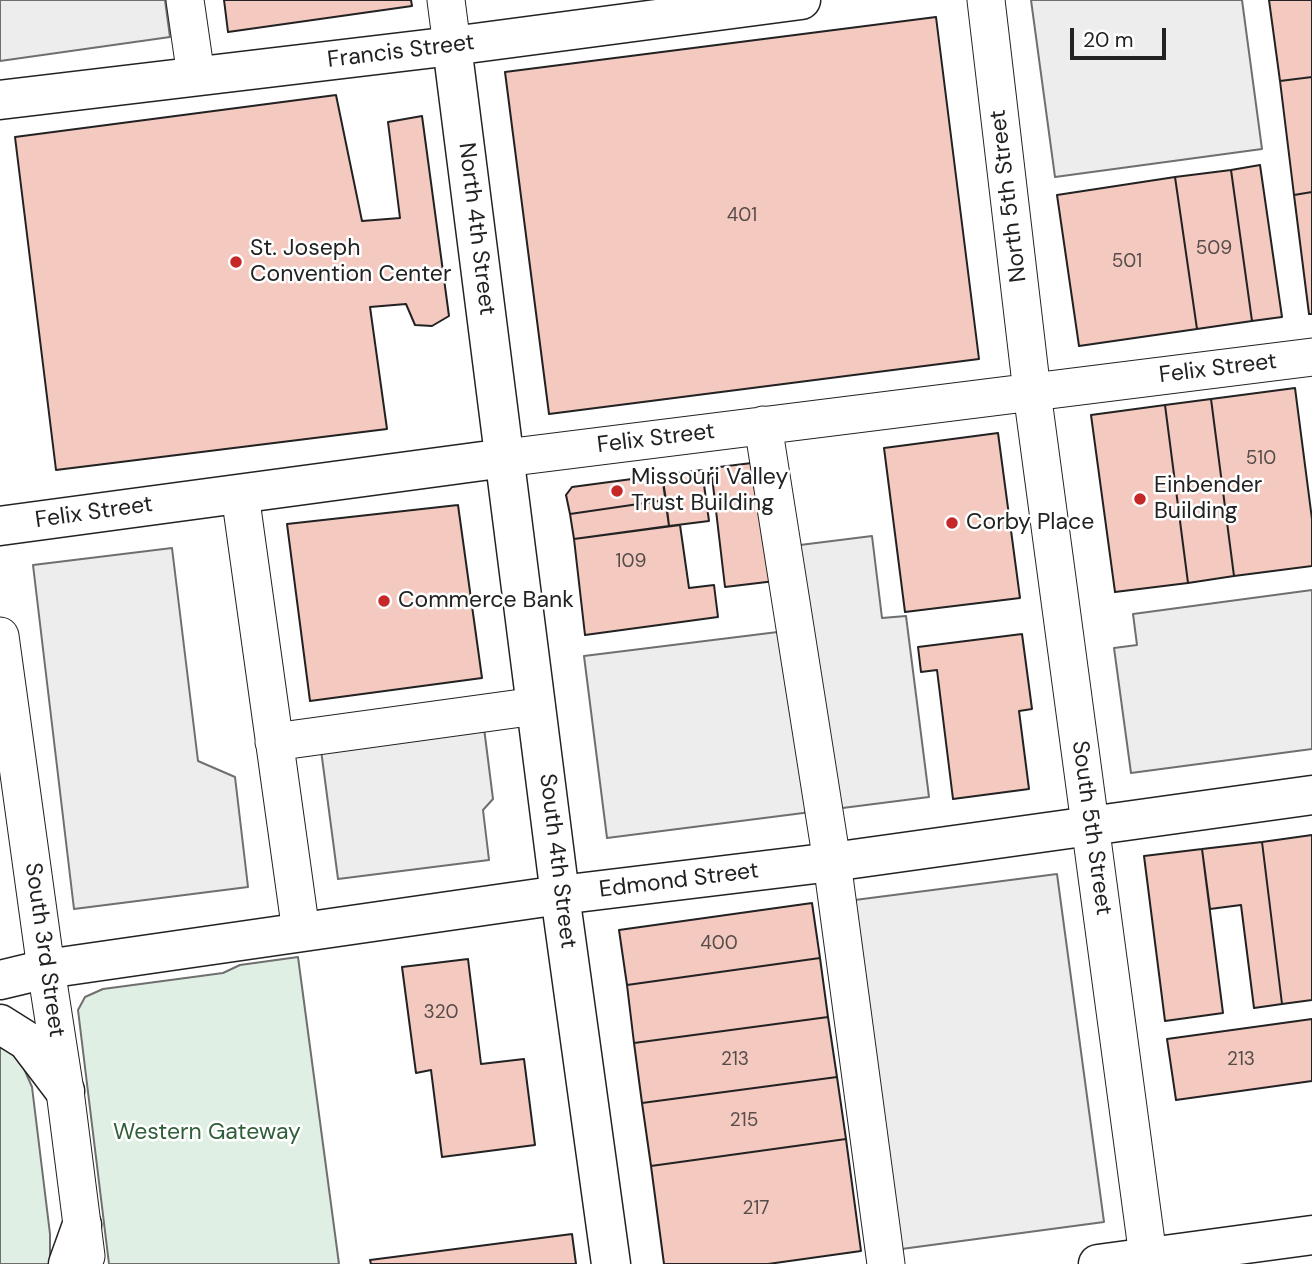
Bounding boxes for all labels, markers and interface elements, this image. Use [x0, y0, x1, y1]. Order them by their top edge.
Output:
scale bar [1074, 14, 1170, 58]
text: 20 m [1083, 26, 1134, 54]
street label: Francis Street [326, 29, 476, 75]
street label: North 5th Street [985, 108, 1033, 284]
street label: North 4th Street [452, 141, 500, 317]
house number: 401 [727, 205, 757, 227]
place label: St. Joseph Convention Center [250, 235, 451, 289]
house number: 509 [1196, 238, 1232, 260]
house number: 501 [1112, 251, 1142, 273]
marker: St. Joseph Convention Center [228, 254, 244, 270]
street label: Felix Street [1158, 348, 1278, 390]
street label: Felix Street [596, 418, 716, 460]
house number: 510 [1246, 448, 1276, 470]
place label: Missouri Valley Trust Building [631, 464, 788, 518]
place label: Einbender Building [1154, 472, 1262, 526]
marker: Missouri Valley Trust Building [609, 483, 625, 499]
street label: Felix Street [34, 491, 154, 535]
marker: Einbender Building [1132, 491, 1148, 507]
place label: Corby Place [966, 509, 1094, 537]
marker: Corby Place [944, 515, 960, 531]
house number: 109 [616, 551, 646, 573]
place label: Commerce Bank [398, 587, 574, 615]
marker: Commerce Bank [376, 593, 392, 609]
street label: South 5th Street [1065, 739, 1117, 917]
street label: South 4th Street [533, 772, 581, 950]
street label: Edmond Street [598, 858, 760, 904]
street label: South 3rd Street [18, 861, 70, 1039]
house number: 400 [700, 933, 738, 955]
house number: 320 [424, 1002, 458, 1024]
house number: 213 [721, 1049, 749, 1071]
house number: 213 [1227, 1049, 1255, 1071]
house number: 215 [730, 1110, 758, 1132]
park label: Western Gateway [113, 1119, 301, 1147]
house number: 217 [742, 1198, 770, 1220]

